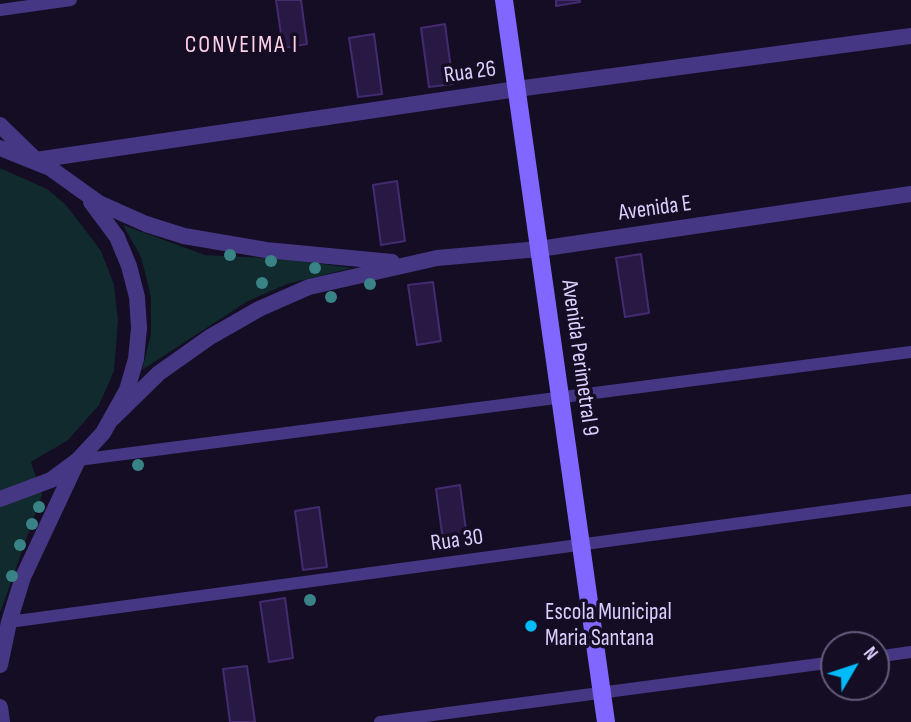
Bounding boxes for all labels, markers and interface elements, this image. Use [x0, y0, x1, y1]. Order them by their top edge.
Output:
district label: CONVEIMA I [186, 32, 298, 60]
street label: Rua 26 [442, 56, 498, 90]
street label: Avenida E [617, 190, 693, 228]
street label: Avenida Perimetral 9 [554, 278, 604, 438]
street label: Rua 30 [429, 524, 485, 558]
place label: Escola Municipal Maria Santana [545, 599, 672, 653]
marker: Escola Municipal Maria Santana [523, 618, 539, 634]
north arrow [820, 631, 890, 701]
text: N [858, 643, 882, 665]

